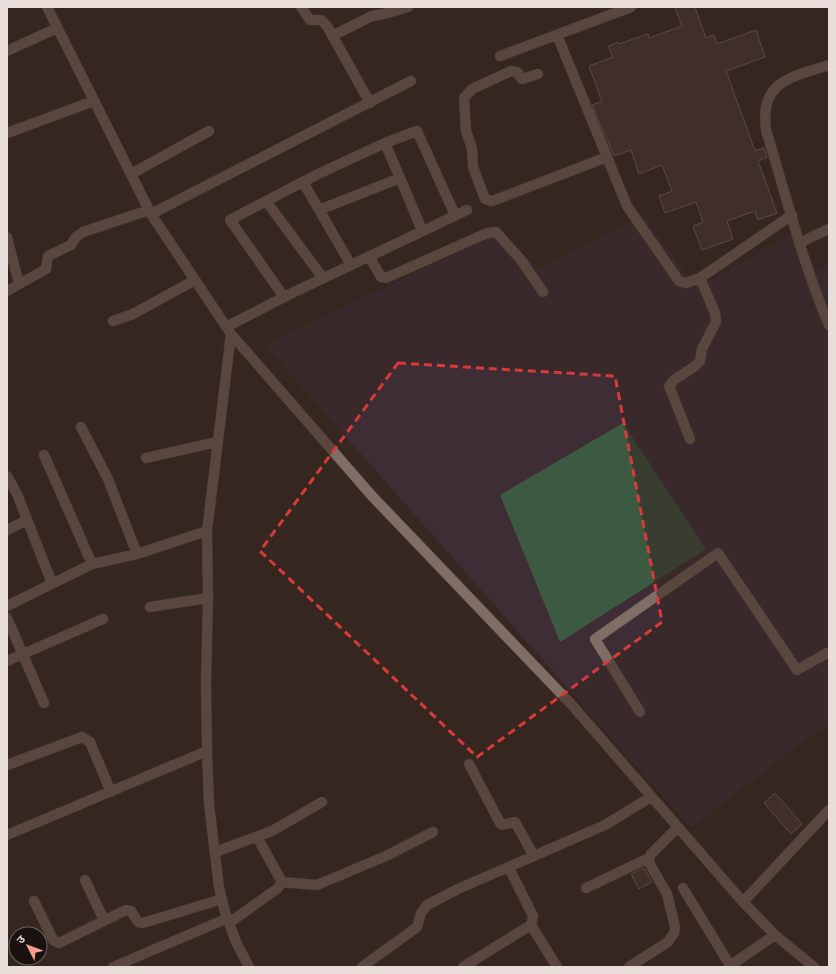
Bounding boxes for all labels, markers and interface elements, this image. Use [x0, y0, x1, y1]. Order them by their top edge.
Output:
north arrow [8, 926, 48, 966]
text: उ [13, 932, 28, 946]

